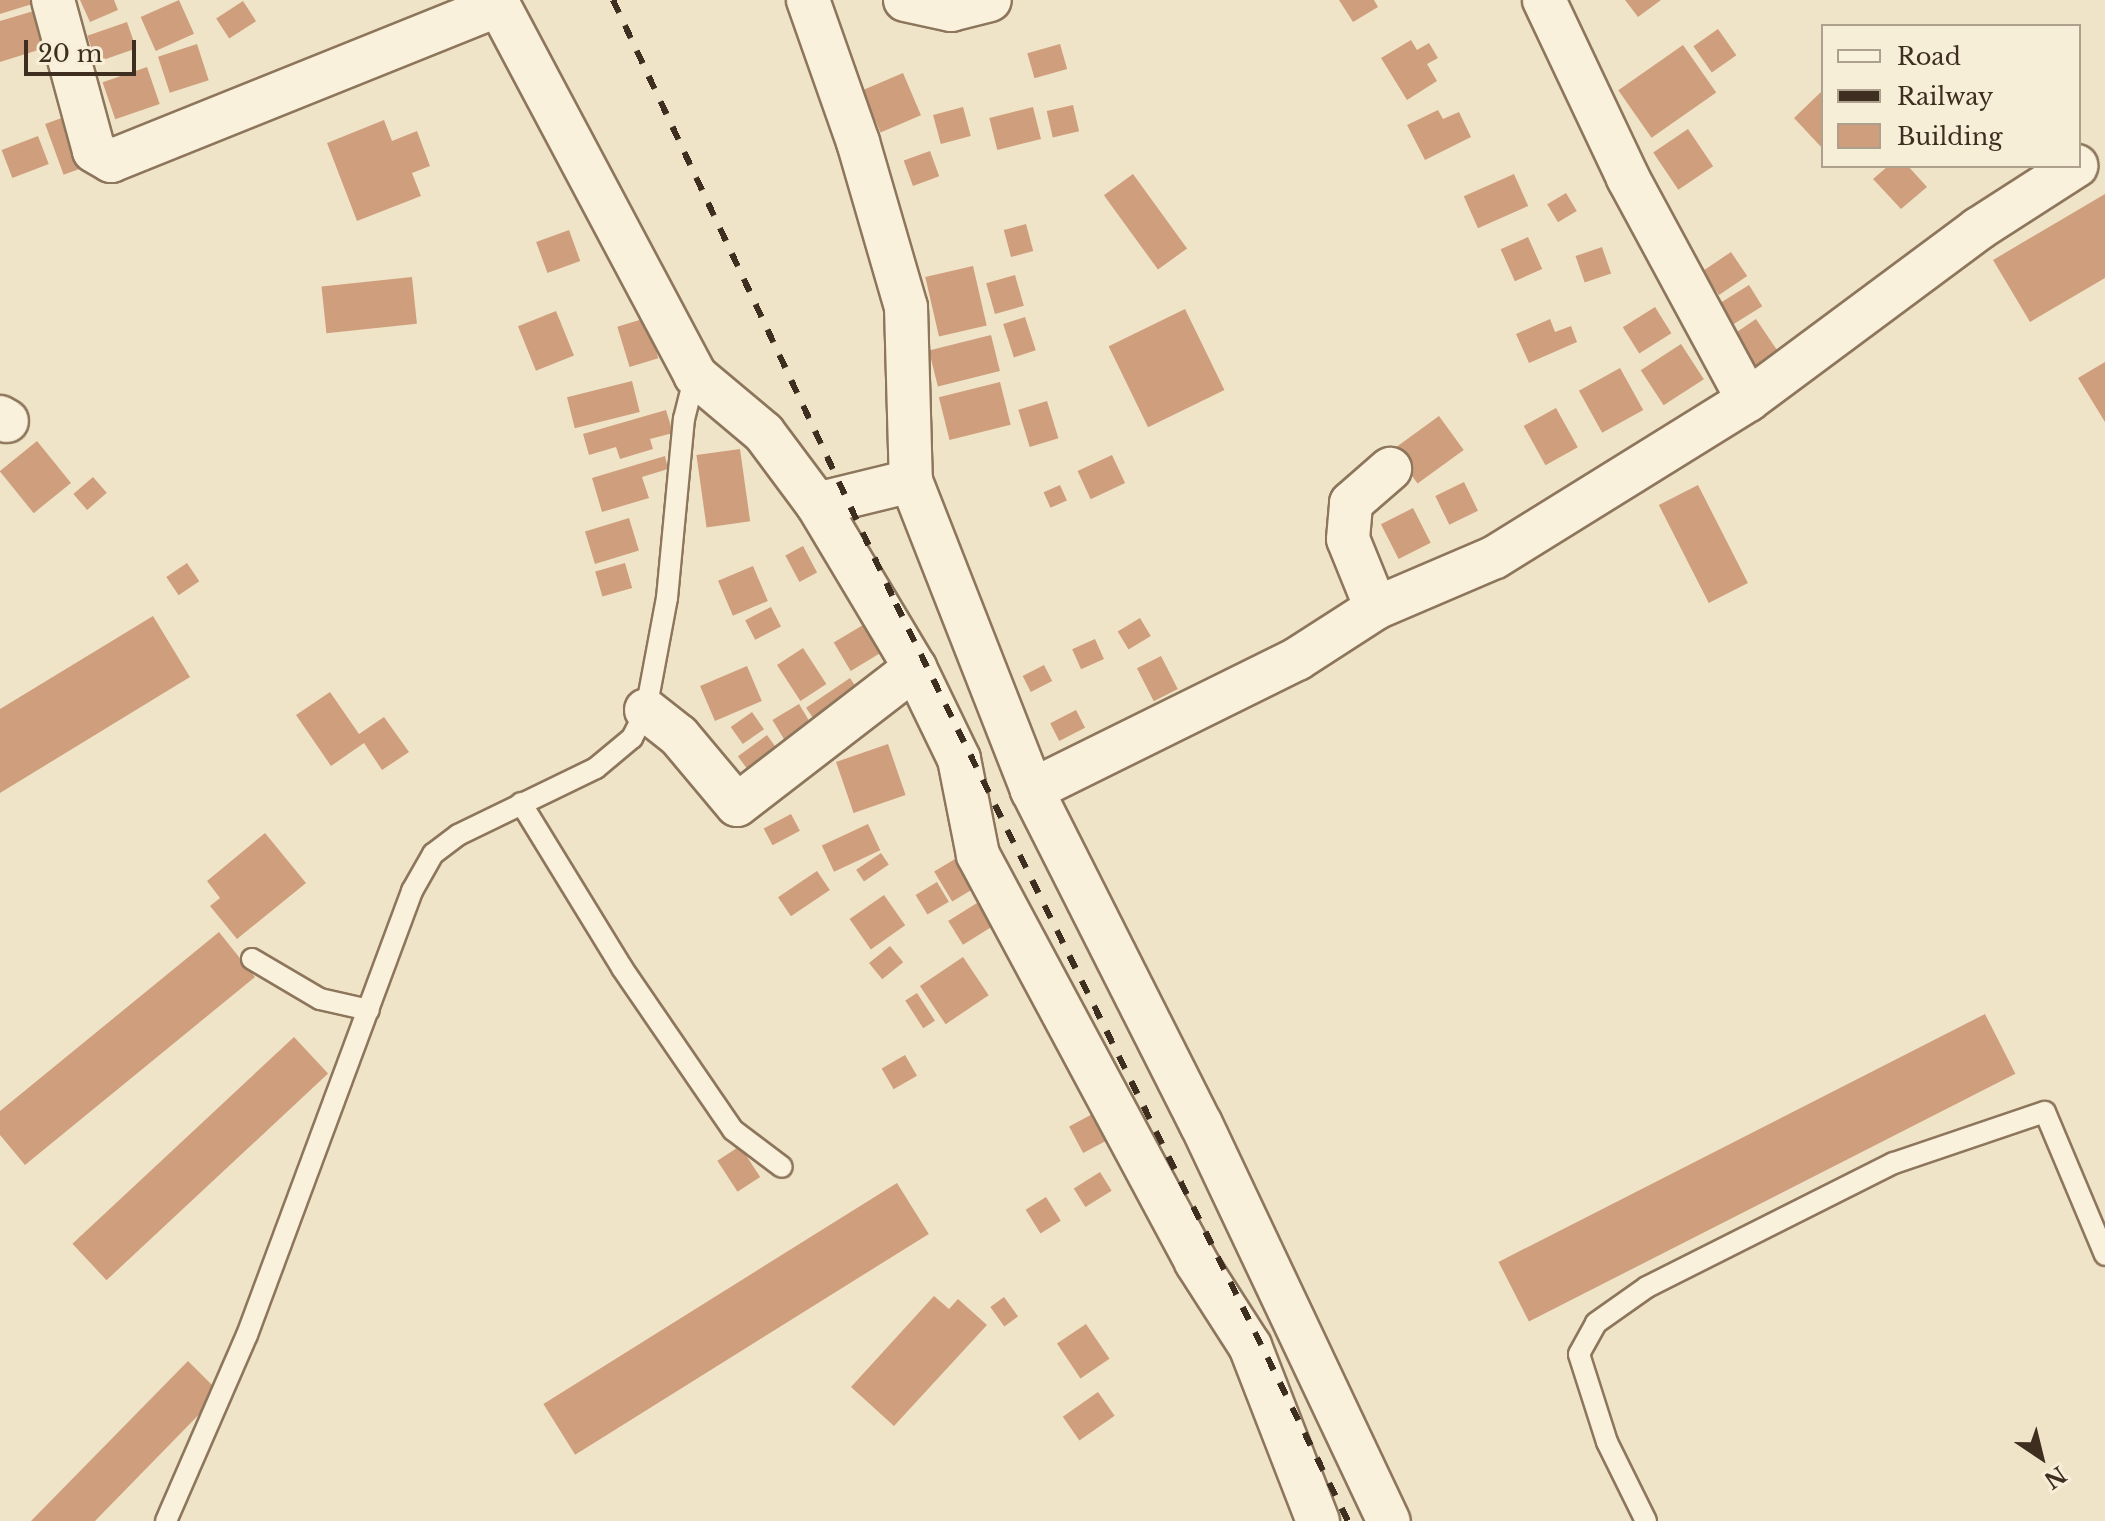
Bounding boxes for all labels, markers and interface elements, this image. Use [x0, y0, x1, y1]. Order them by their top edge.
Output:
scale bar [28, 24, 140, 74]
legend [1821, 24, 2081, 168]
text: 20 m [38, 39, 103, 68]
text: Road [1897, 42, 1961, 71]
text: Railway [1897, 82, 1993, 111]
text: Building [1897, 122, 2003, 151]
north arrow [2001, 1417, 2081, 1497]
text: N [2039, 1460, 2071, 1494]

